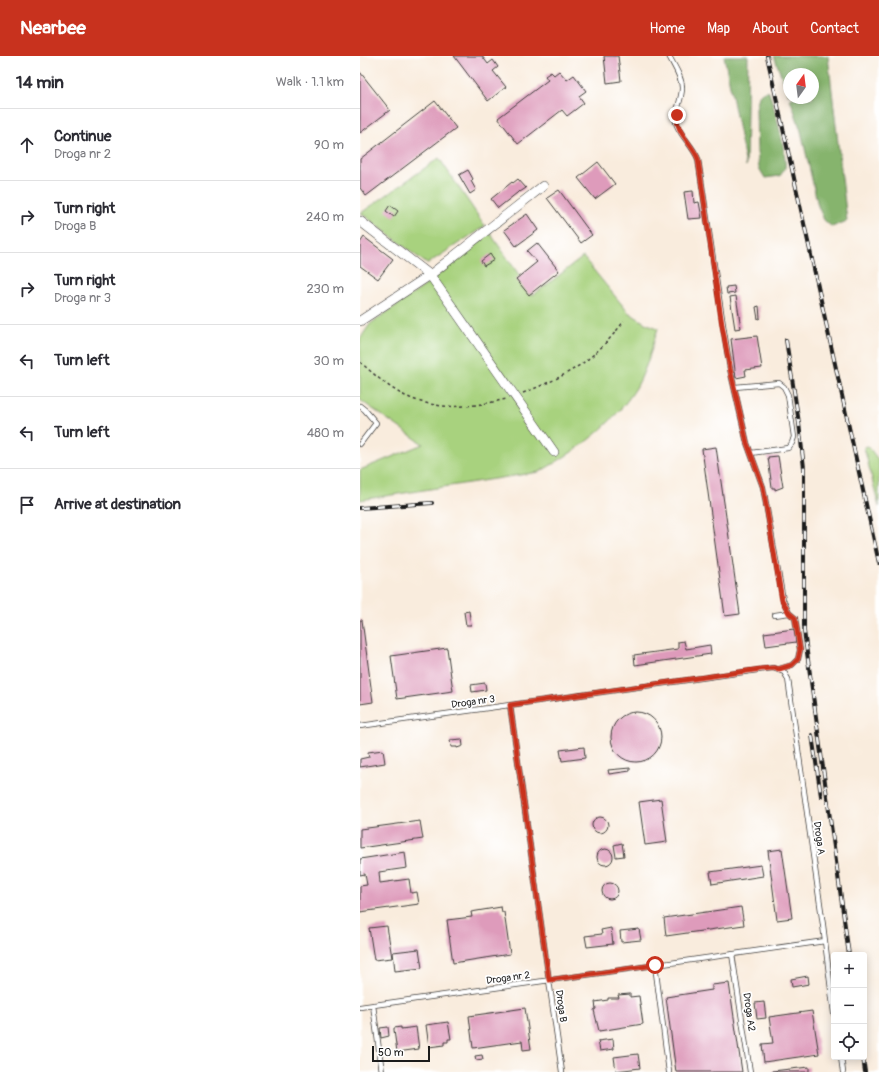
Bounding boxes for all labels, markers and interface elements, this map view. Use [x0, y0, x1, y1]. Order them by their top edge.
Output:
text: Nearbee [20, 16, 86, 40]
text: Home [650, 20, 685, 37]
text: Map [707, 20, 730, 37]
text: About [752, 20, 788, 37]
text: Contact [810, 20, 859, 37]
north arrow [783, 68, 819, 104]
text: 14 min [16, 72, 64, 93]
text: Walk · 1.1 km [276, 74, 344, 90]
route end [668, 106, 686, 124]
text: Continue [54, 127, 112, 146]
icon: ahead [16, 134, 38, 156]
text: 90 m [314, 137, 344, 153]
text: Droga nr 2 [54, 146, 111, 162]
text: Turn right [54, 199, 115, 218]
icon: right [16, 206, 38, 228]
text: 240 m [306, 209, 344, 225]
text: Droga B [54, 218, 96, 234]
text: Turn right [54, 271, 115, 290]
icon: right [16, 278, 38, 300]
text: 230 m [307, 281, 344, 297]
text: Droga nr 3 [54, 290, 111, 306]
icon: left [16, 350, 38, 372]
text: Turn left [54, 351, 110, 370]
text: 30 m [314, 353, 344, 369]
icon: left [16, 422, 38, 444]
text: Turn left [54, 423, 110, 442]
text: 480 m [307, 425, 344, 441]
icon: arrive [16, 494, 38, 516]
text: Arrive at destination [54, 495, 181, 514]
street label: Droga nr 3 [451, 693, 496, 711]
street label: Droga A [811, 821, 827, 856]
map controls [831, 952, 867, 1060]
button: + [831, 952, 867, 988]
route start [646, 956, 664, 974]
street label: Droga nr 2 [486, 969, 531, 987]
button: − [831, 988, 867, 1024]
street label: Droga B [553, 989, 569, 1023]
street label: Droga A2 [740, 992, 758, 1033]
button: locate [831, 1024, 867, 1060]
scale bar [372, 1044, 430, 1063]
text: 50 m [378, 1046, 404, 1059]

